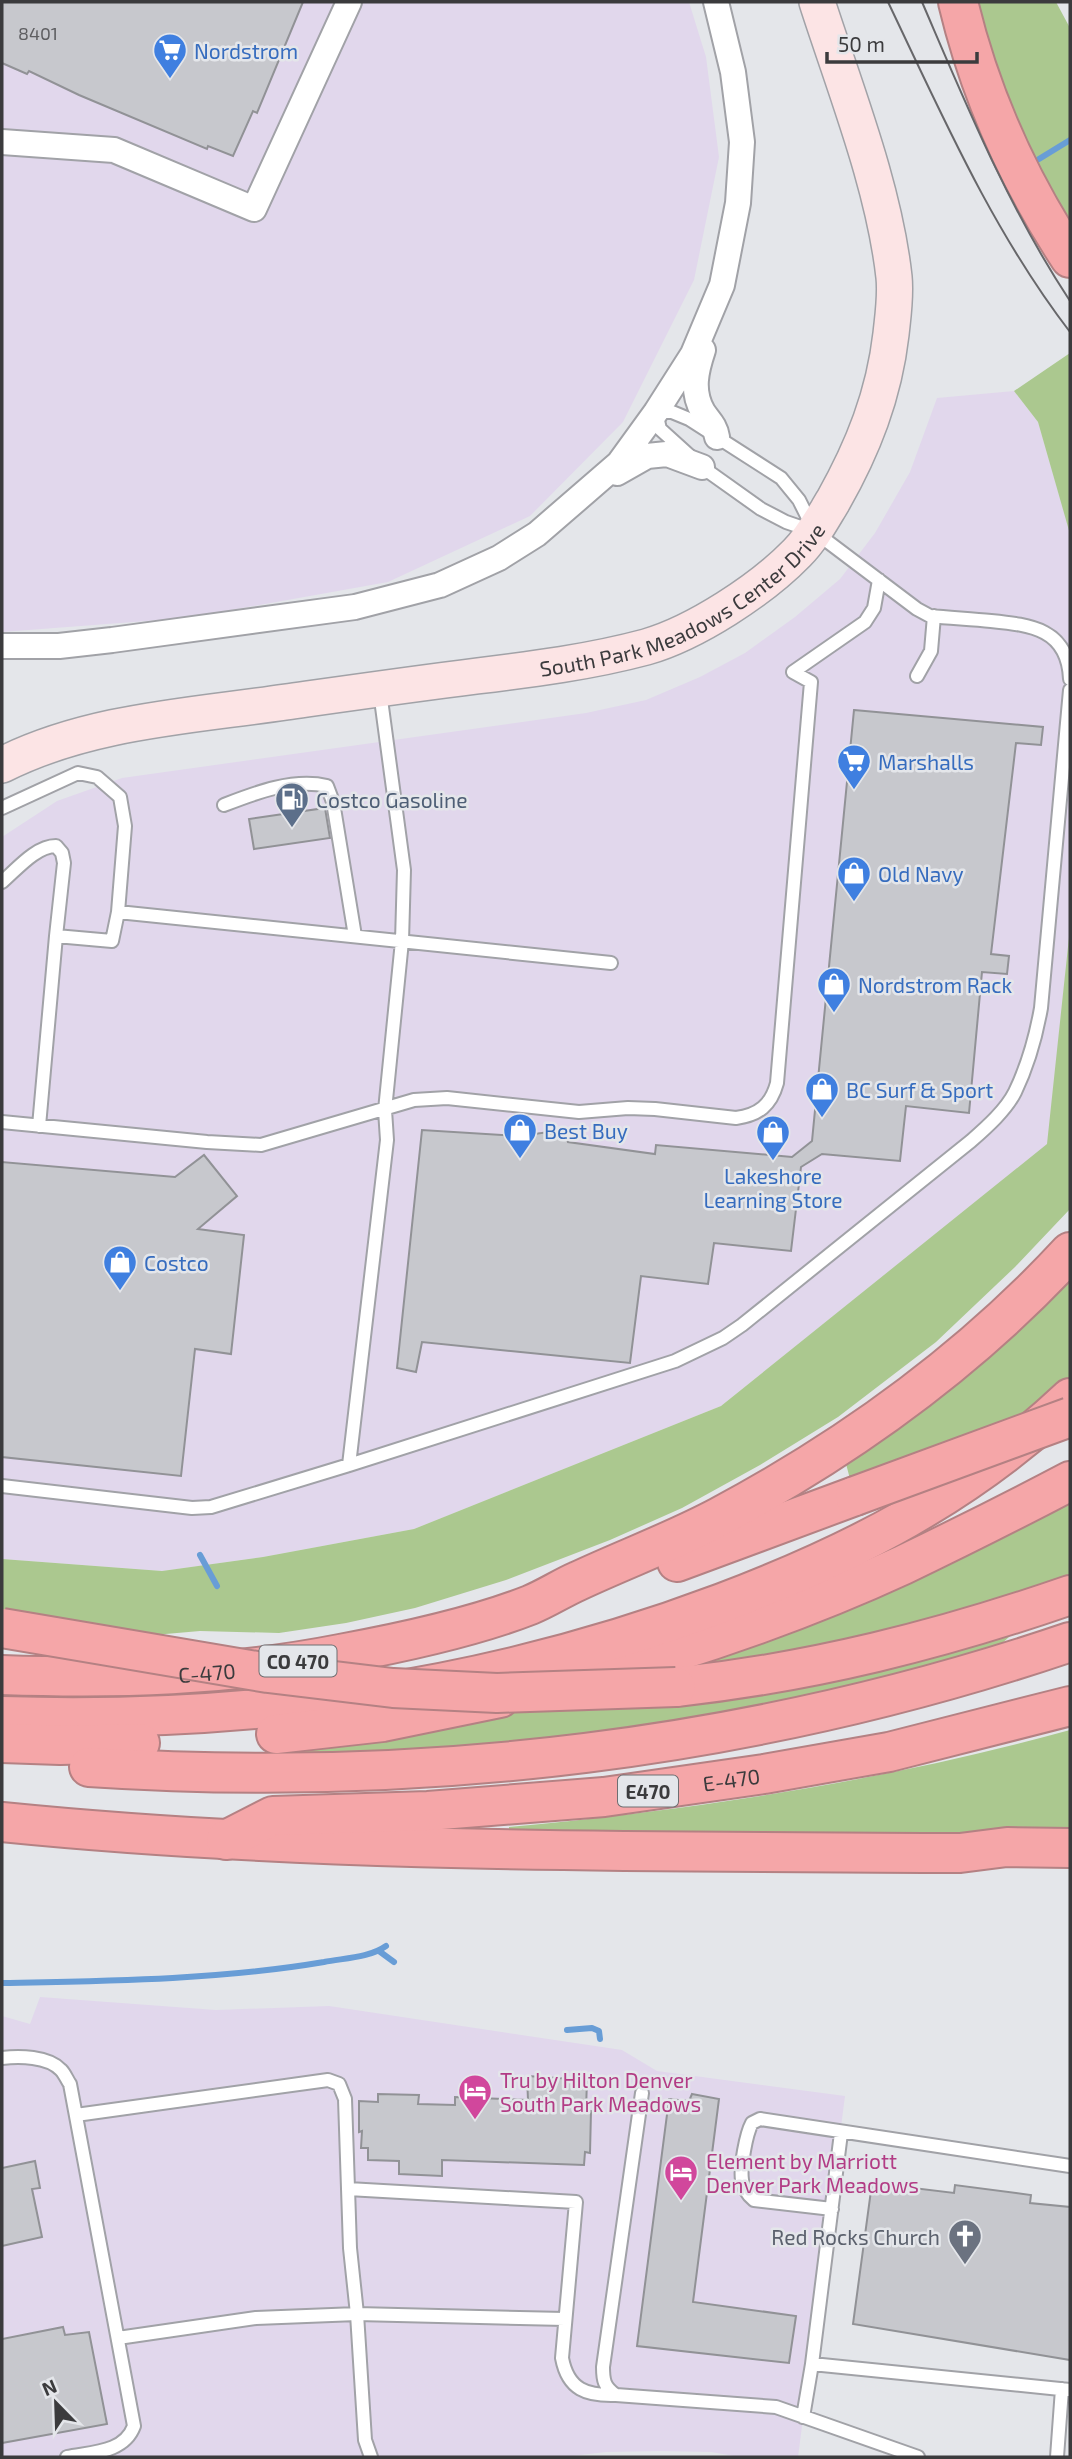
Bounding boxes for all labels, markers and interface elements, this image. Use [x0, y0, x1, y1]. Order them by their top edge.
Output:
scale bar [827, 21, 978, 65]
house number: 8401 [18, 22, 58, 44]
supermarket icon: Nordstrom [151, 31, 189, 80]
text: 50 m [838, 31, 885, 56]
place label: Nordstrom [194, 38, 298, 63]
street label: South Park Meadows Center Drive [538, 518, 829, 680]
supermarket icon: Marshalls [835, 742, 873, 791]
place label: Marshalls [878, 749, 974, 774]
fuel station icon: Costco Gasoline [273, 780, 311, 829]
place label: Costco Gasoline [316, 787, 468, 812]
shop icon: Old Navy [835, 854, 873, 903]
place label: Old Navy [878, 861, 964, 886]
shop icon: Nordstrom Rack [815, 965, 853, 1014]
place label: Nordstrom Rack [858, 972, 1013, 997]
shop icon: BC Surf & Sport [803, 1070, 841, 1119]
place label: BC Surf & Sport [846, 1077, 993, 1102]
shop icon: Best Buy [501, 1111, 539, 1160]
shop icon: Lakeshore Learning Store [754, 1113, 792, 1162]
place label: Best Buy [544, 1118, 628, 1143]
place label: Lakeshore Learning Store [704, 1163, 843, 1212]
shop icon: Costco [101, 1243, 139, 1292]
place label: Costco [144, 1250, 209, 1275]
road number: CO 470 [260, 1646, 336, 1676]
street label: C-470 [177, 1657, 237, 1686]
street label: E-470 [701, 1762, 762, 1795]
road number: E470 [618, 1776, 678, 1806]
place label: Tru by Hilton Denver South Park Meadows [500, 2067, 701, 2116]
hotel icon: Tru by Hilton Denver South Park Meadows [456, 2072, 494, 2121]
place label: Element by Marriott Denver Park Meadows [706, 2148, 919, 2197]
hotel icon: Element by Marriott Denver Park Meadows [662, 2153, 700, 2202]
church icon: Red Rocks Church [946, 2217, 984, 2266]
place label: Red Rocks Church [771, 2224, 940, 2249]
north arrow [21, 2368, 91, 2438]
text: N [38, 2374, 60, 2400]

